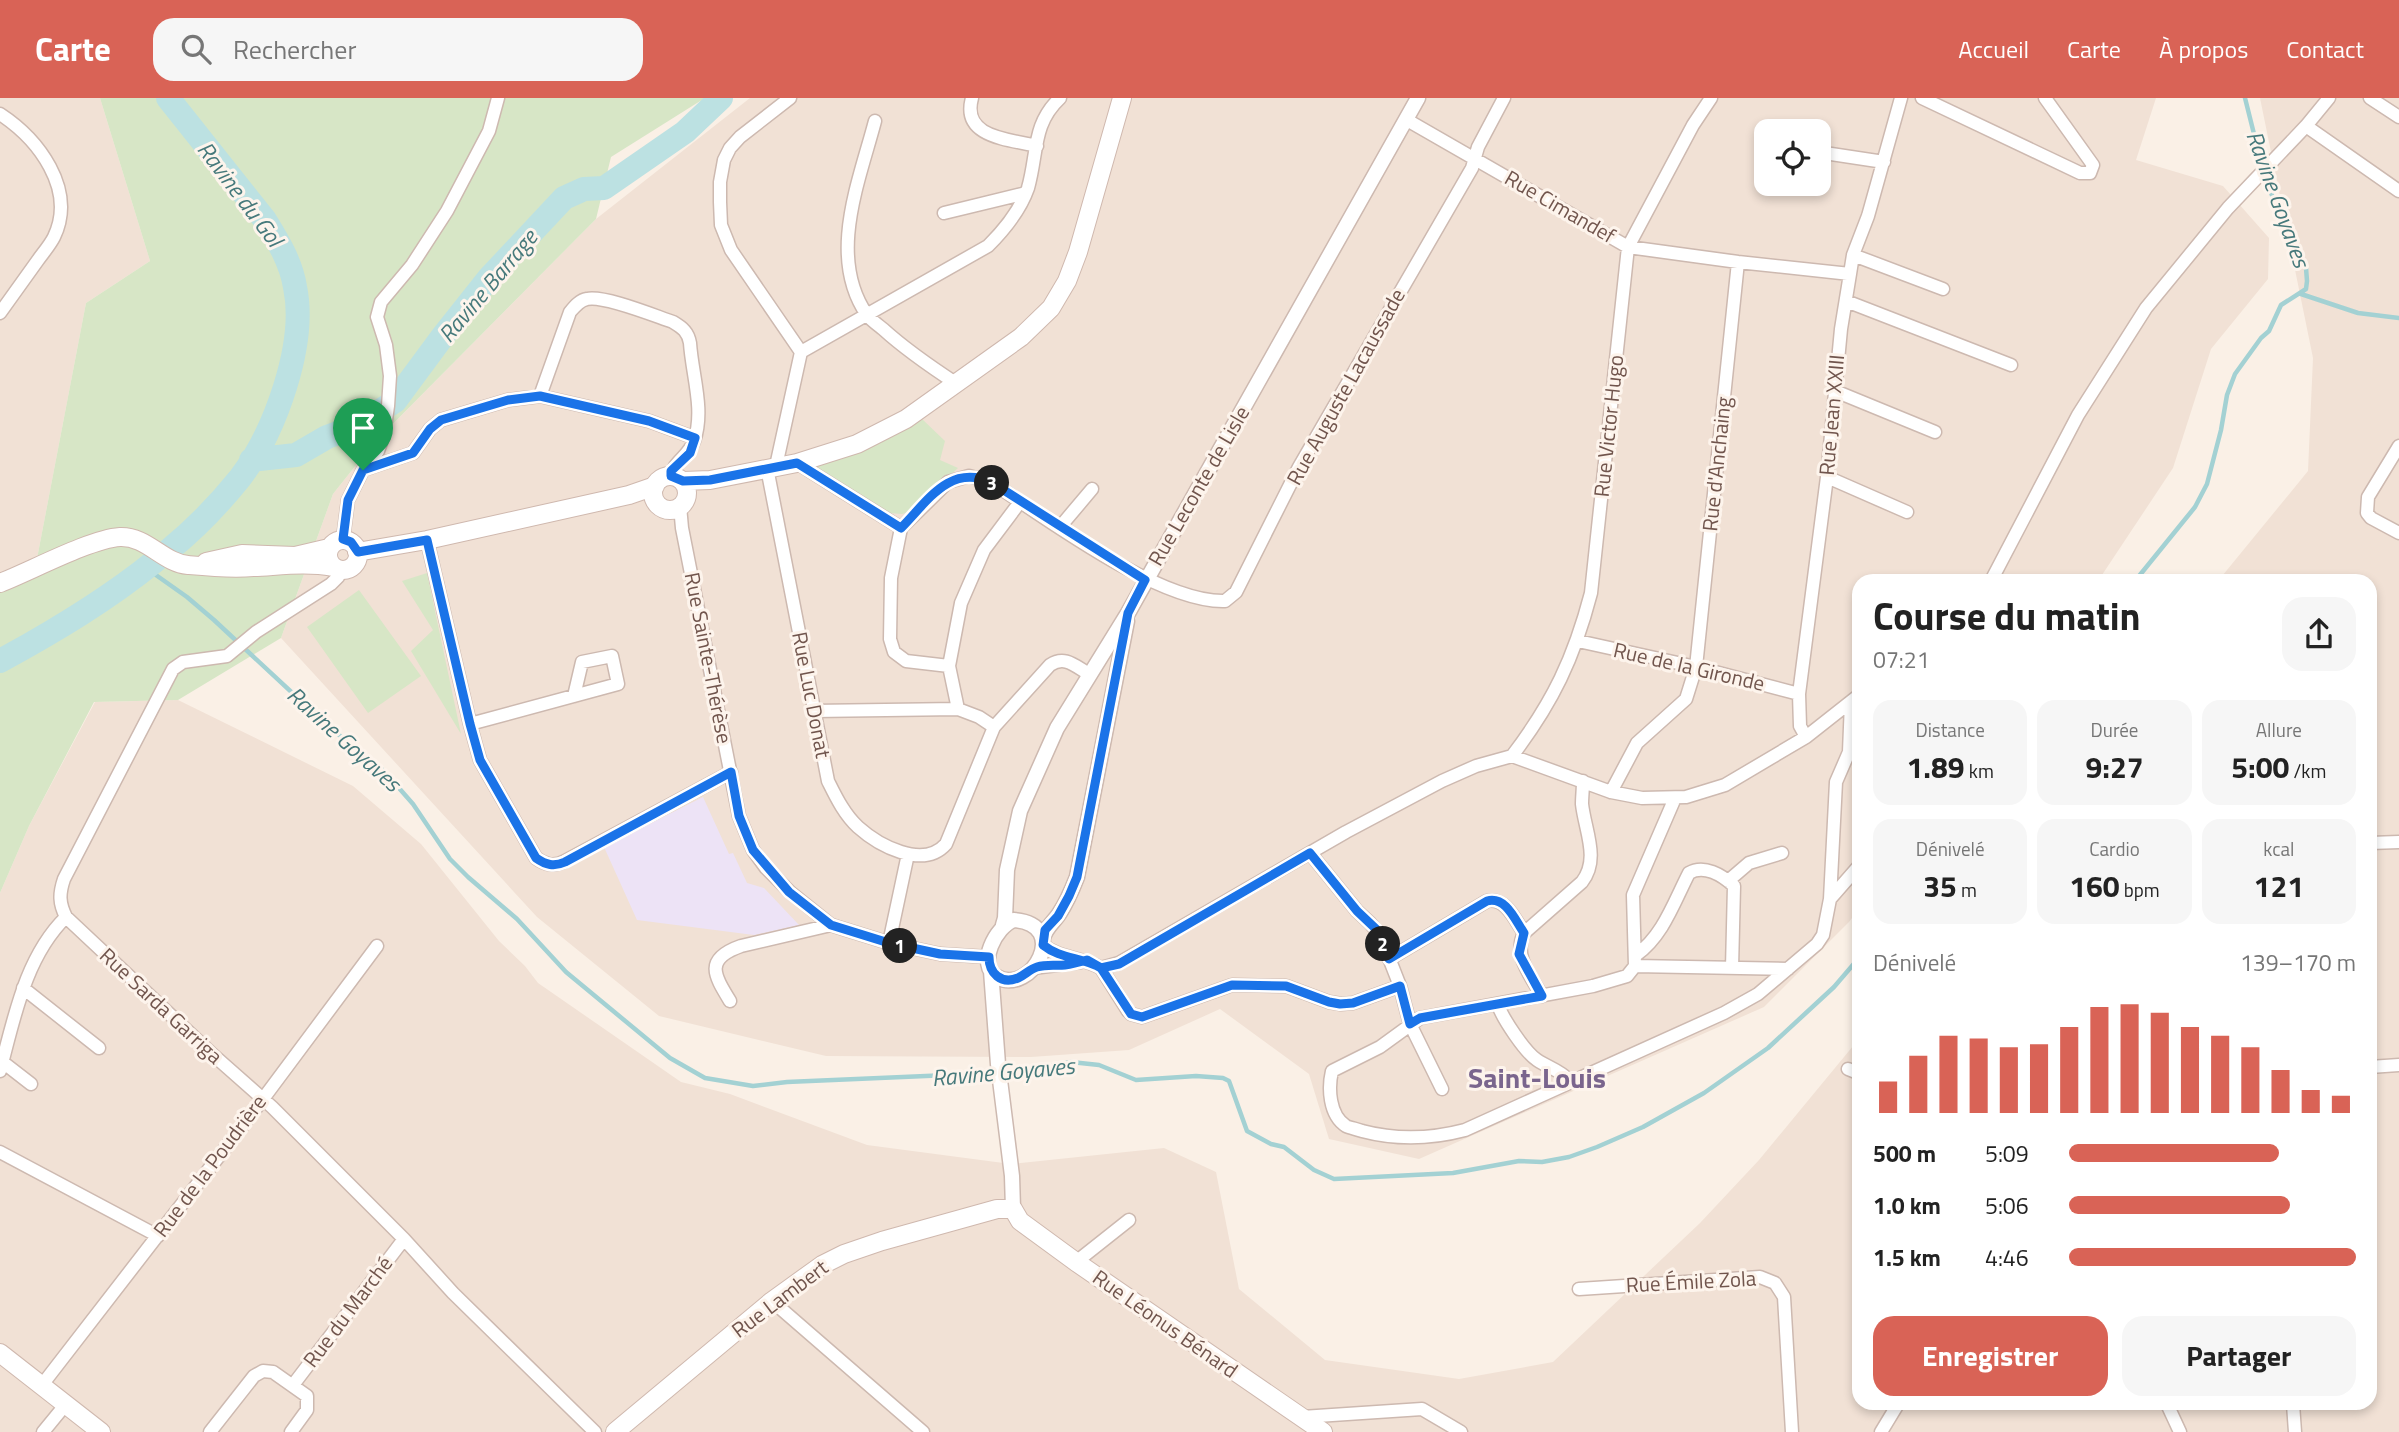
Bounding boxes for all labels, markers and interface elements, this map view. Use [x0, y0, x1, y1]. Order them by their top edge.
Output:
search box [153, 18, 643, 81]
text: Carte [35, 24, 111, 74]
icon: search [177, 30, 215, 68]
text: Rechercher [233, 30, 356, 69]
text: Accueil [1958, 31, 2029, 67]
text: Carte [2067, 31, 2121, 67]
text: À propos [2159, 31, 2248, 67]
text: Contact [2286, 31, 2364, 67]
map controls [1754, 119, 1831, 196]
button: locate [1754, 119, 1831, 196]
water label: Ravine Goyaves [2238, 126, 2320, 274]
water label: Ravine du Gol [189, 134, 294, 256]
street label: Rue Cimandef [1499, 161, 1622, 251]
water label: Ravine Barrage [430, 220, 546, 350]
street label: Rue Auguste Lacaussade [1278, 282, 1413, 491]
street label: Rue Victor Hugo [1585, 353, 1631, 499]
street label: Rue Jean XXIII [1810, 353, 1852, 477]
street label: Rue d'Anchaing [1693, 395, 1739, 533]
pin [333, 398, 393, 470]
street label: Rue Leconte de Lisle [1139, 400, 1257, 571]
icon: arrive [344, 409, 382, 447]
pin: 3 [974, 466, 1010, 500]
text: 3 [986, 468, 997, 497]
street label: Rue Sainte-Thérèse [677, 569, 741, 746]
text: Course du matin [1873, 587, 2141, 645]
button: share [2282, 597, 2356, 671]
street label: Rue Luc Donat [784, 629, 840, 761]
street label: Rue de la Gironde [1610, 633, 1768, 699]
text: 07:21 [1873, 642, 1930, 677]
water label: Ravine Goyaves [279, 678, 411, 801]
text: Distance [1915, 715, 1985, 744]
text: Durée [2091, 715, 2138, 744]
text: Allure [2256, 715, 2302, 744]
text: 1.89 [1907, 744, 1965, 790]
text: 9:27 [2085, 744, 2144, 790]
text: 5:00 [2231, 744, 2289, 790]
text: km [1965, 756, 1994, 785]
text: /km [2289, 756, 2326, 785]
text: Dénivelé [1916, 834, 1985, 863]
text: Cardio [2089, 834, 2140, 863]
text: kcal [2263, 834, 2294, 863]
text: 35 [1923, 863, 1957, 909]
text: 160 [2069, 863, 2120, 909]
text: 121 [2254, 863, 2304, 909]
text: m [1957, 875, 1977, 904]
text: bpm [2120, 875, 2160, 904]
pin: 2 [1366, 926, 1400, 962]
pin: 1 [883, 928, 918, 964]
text: 2 [1377, 929, 1388, 958]
text: 1 [894, 931, 905, 960]
street label: Rue Sarda Garriga [93, 940, 231, 1071]
text: Dénivelé [1873, 945, 1956, 980]
text: 139–170 m [2240, 945, 2356, 980]
water label: Ravine Goyaves [930, 1048, 1078, 1095]
district label: Saint-Louis [1468, 1056, 1606, 1099]
street label: Rue de la Poudrière [145, 1087, 274, 1243]
text: 500 m [1873, 1136, 1936, 1171]
text: 5:09 [1985, 1136, 2029, 1171]
text: 1.0 km [1873, 1188, 1941, 1223]
text: 5:06 [1985, 1188, 2029, 1223]
text: 1.5 km [1873, 1240, 1941, 1275]
text: 4:46 [1985, 1240, 2029, 1275]
street label: Rue du Marché [295, 1249, 400, 1374]
street label: Rue Lambert [724, 1251, 835, 1345]
street label: Rue Léonus Bénard [1086, 1261, 1245, 1385]
street label: Rue Émile Zola [1625, 1262, 1757, 1300]
button: Enregistrer [1873, 1316, 2108, 1396]
button: Partager [2122, 1316, 2356, 1396]

